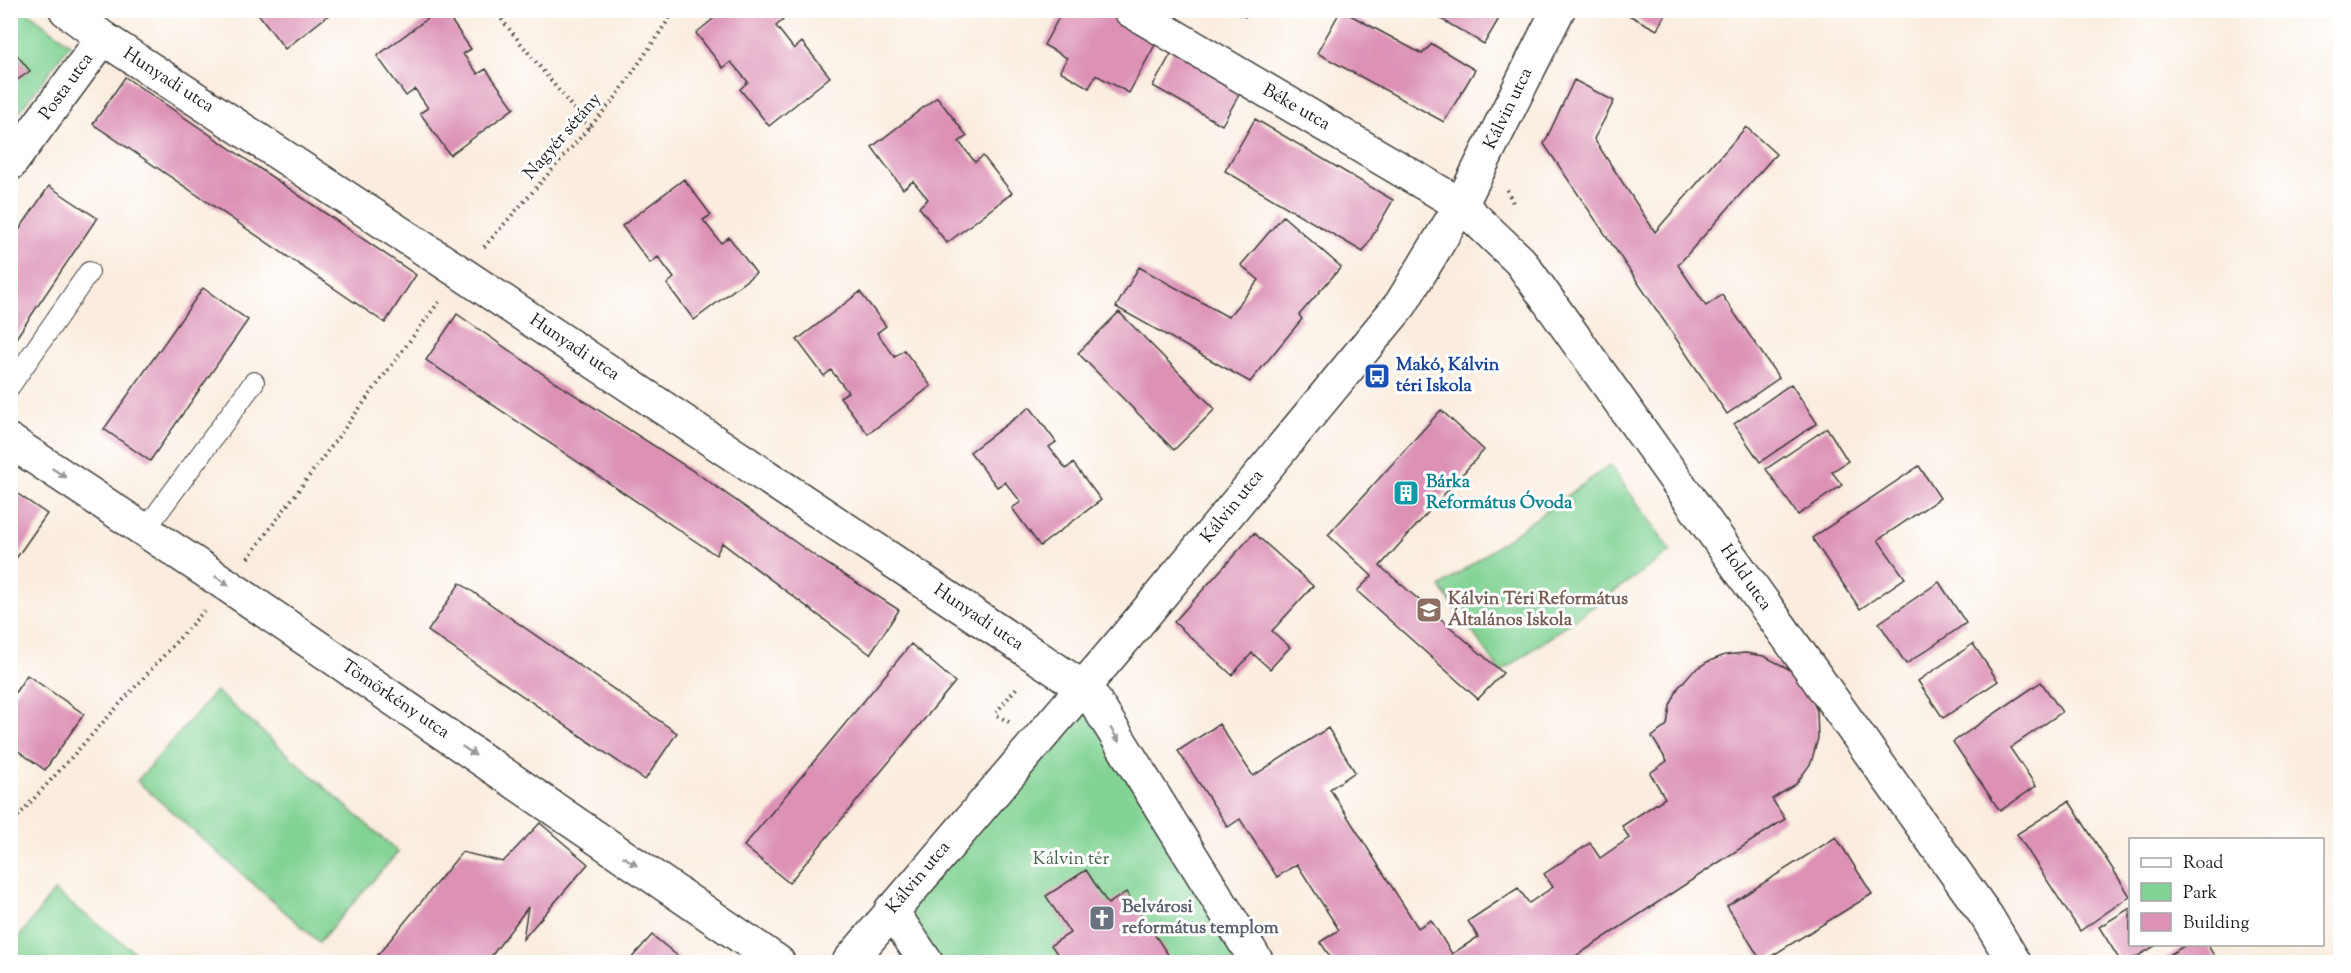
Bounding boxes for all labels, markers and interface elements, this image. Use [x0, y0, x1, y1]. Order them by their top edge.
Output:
street label: Hunyadi utca [117, 42, 219, 120]
street label: Posta utca [34, 48, 100, 126]
street label: Kálvin utca [1478, 64, 1540, 154]
street label: Béke utca [1257, 78, 1335, 138]
street label: Nagyér sétány [518, 88, 608, 186]
street label: Hunyadi utca [524, 308, 624, 388]
place label: Makó, Kálvin téri Iskola [1396, 353, 1500, 400]
bus stop icon: Makó, Kálvin téri Iskola [1362, 361, 1392, 391]
street label: Kálvin utca [1195, 465, 1271, 549]
one-way arrow [51, 468, 67, 479]
place label: Bárka Református Óvoda [1426, 470, 1573, 517]
building icon: Bárka Református Óvoda [1391, 478, 1421, 508]
street label: Hold utca [1713, 539, 1777, 617]
one-way arrow [213, 576, 230, 587]
street label: Hunyadi utca [928, 578, 1028, 658]
place label: Kálvin Téri Református Általános Iskola [1448, 587, 1628, 634]
school or university icon: Kálvin Téri Református Általános Iskola [1414, 595, 1444, 625]
street label: Tömörkény utca [336, 654, 454, 746]
one-way arrow [1110, 727, 1121, 743]
one-way arrow [461, 745, 477, 756]
street label: Kálvin utca [881, 836, 957, 920]
legend [2129, 838, 2324, 946]
park label: Kálvin tér [1033, 847, 1109, 873]
text: Road [2183, 851, 2223, 877]
one-way arrow [622, 855, 638, 866]
text: Park [2183, 881, 2218, 907]
place label: Belvárosi református templom [1122, 895, 1279, 942]
church icon: Belvárosi református templom [1087, 903, 1117, 933]
text: Building [2183, 911, 2249, 937]

